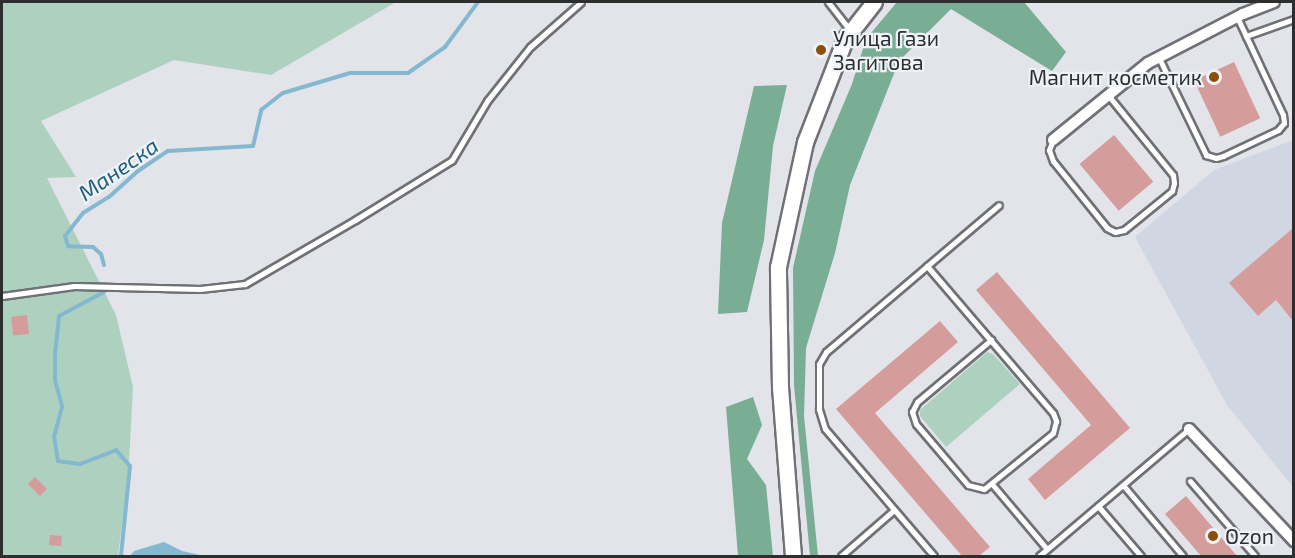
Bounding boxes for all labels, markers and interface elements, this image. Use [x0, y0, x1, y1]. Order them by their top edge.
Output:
place label: Улица Гази Загитова [833, 25, 939, 75]
marker: Улица Гази Загитова [814, 43, 828, 57]
place label: Магнит косметик [1029, 64, 1202, 90]
marker: Магнит косметик [1207, 70, 1221, 84]
water label: Манеска [73, 132, 163, 206]
place label: Ozon [1225, 523, 1274, 549]
marker: Ozon [1206, 529, 1220, 543]

